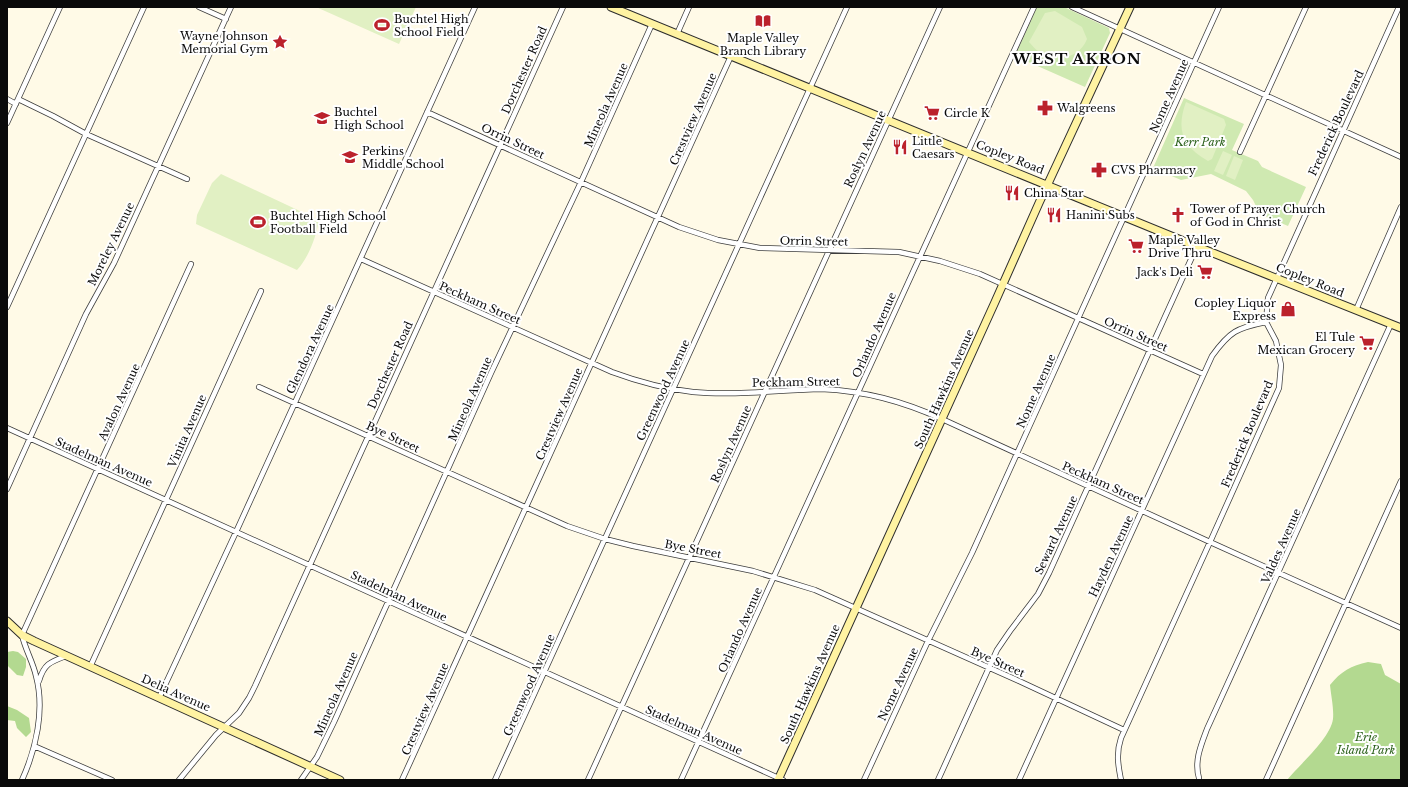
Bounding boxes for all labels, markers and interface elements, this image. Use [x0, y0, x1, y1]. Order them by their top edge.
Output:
place label: Buchtel High School Field [394, 12, 469, 39]
library icon: Maple Valley Branch Library [754, 12, 772, 30]
sports icon: Buchtel High School Field [373, 16, 391, 34]
street label: Dorchester Road [498, 23, 550, 116]
place label: Wayne Johnson Memorial Gym [179, 29, 268, 56]
place label: Maple Valley Branch Library [720, 31, 806, 58]
place icon: Wayne Johnson Memorial Gym [271, 33, 289, 51]
district label: WEST AKRON [1011, 49, 1142, 68]
street label: Nome Avenue [1146, 57, 1192, 135]
street label: Mineola Avenue [581, 61, 631, 149]
street label: Frederick Boulevard [1305, 67, 1367, 178]
street label: Crestview Avenue [666, 71, 720, 167]
pharmacy icon: Walgreens [1036, 99, 1054, 117]
place label: Walgreens [1056, 101, 1116, 115]
supermarket icon: Circle K [923, 104, 941, 122]
place label: Buchtel High School [334, 105, 404, 132]
place label: Circle K [944, 106, 990, 120]
street label: Roslyn Avenue [841, 108, 889, 190]
school or university icon: Buchtel High School [313, 109, 331, 127]
street label: Orrin Street [479, 120, 548, 162]
place label: Little Caesars [912, 134, 955, 161]
park label: Kerr Park [1174, 135, 1226, 149]
street label: Copley Road [974, 137, 1047, 177]
restaurant icon: Little Caesars [891, 138, 909, 156]
place label: Perkins Middle School [362, 144, 445, 171]
school or university icon: Perkins Middle School [341, 148, 359, 166]
pharmacy icon: CVS Pharmacy [1090, 161, 1108, 179]
place label: CVS Pharmacy [1111, 163, 1196, 177]
restaurant icon: China Star [1003, 184, 1021, 202]
place label: China Star [1024, 186, 1084, 200]
street label: Moreley Avenue [85, 200, 137, 288]
place label: Tower of Prayer Church of God in Christ [1190, 202, 1326, 229]
restaurant icon: Hanini Subs [1045, 206, 1063, 224]
church icon: Tower of Prayer Church of God in Christ [1169, 206, 1187, 224]
place label: Hanini Subs [1066, 208, 1135, 222]
place label: Buchtel High School Football Field [270, 209, 387, 236]
sports icon: Buchtel High School Football Field [249, 213, 267, 231]
street label: Orrin Street [780, 233, 849, 249]
place label: Maple Valley Drive Thru [1148, 233, 1220, 260]
supermarket icon: Maple Valley Drive Thru [1127, 237, 1145, 255]
street label: Copley Road [1274, 260, 1347, 300]
supermarket icon: Jack's Deli [1196, 263, 1214, 281]
place label: Jack's Deli [1135, 265, 1193, 279]
street label: Peckham Street [437, 279, 524, 328]
street label: Orlando Avenue [849, 290, 899, 380]
place label: Copley Liquor Express [1194, 296, 1277, 323]
shop icon: Copley Liquor Express [1279, 300, 1297, 318]
street label: Glendora Avenue [283, 302, 337, 396]
street label: Orrin Street [1102, 314, 1171, 355]
street label: Dorchester Road [364, 318, 416, 411]
street label: South Hawkins Avenue [911, 327, 977, 451]
place label: El Tule Mexican Grocery [1258, 330, 1355, 357]
supermarket icon: El Tule Mexican Grocery [1358, 334, 1376, 352]
street label: Greenwood Avenue [633, 337, 693, 443]
street label: Nome Avenue [1013, 352, 1059, 430]
street label: Mineola Avenue [445, 355, 495, 443]
street label: Avalon Avenue [95, 361, 143, 444]
street label: Crestview Avenue [532, 366, 586, 462]
street label: Peckham Street [752, 374, 841, 390]
street label: Frederick Boulevard [1218, 378, 1276, 490]
street label: Vinita Avenue [164, 392, 209, 471]
street label: Roslyn Avenue [708, 403, 754, 485]
street label: Bye Street [364, 418, 423, 456]
street label: Stadelman Avenue [53, 434, 155, 490]
street label: Peckham Street [1060, 459, 1147, 508]
street label: Seward Avenue [1032, 493, 1080, 577]
street label: Valdes Avenue [1258, 506, 1304, 587]
street label: Hayden Avenue [1086, 513, 1136, 599]
street label: Bye Street [663, 537, 723, 562]
street label: Stadelman Avenue [349, 568, 449, 624]
street label: Orlando Avenue [715, 585, 765, 675]
street label: South Hawkins Avenue [777, 622, 843, 746]
street label: Greenwood Avenue [500, 632, 558, 738]
street label: Bye Street [969, 644, 1028, 680]
street label: Nome Avenue [875, 645, 921, 723]
street label: Mineola Avenue [311, 650, 361, 738]
street label: Crestview Avenue [398, 661, 452, 757]
street label: Delia Avenue [139, 672, 213, 714]
street label: Stadelman Avenue [643, 702, 745, 758]
park label: Erie Island Park [1336, 730, 1396, 757]

